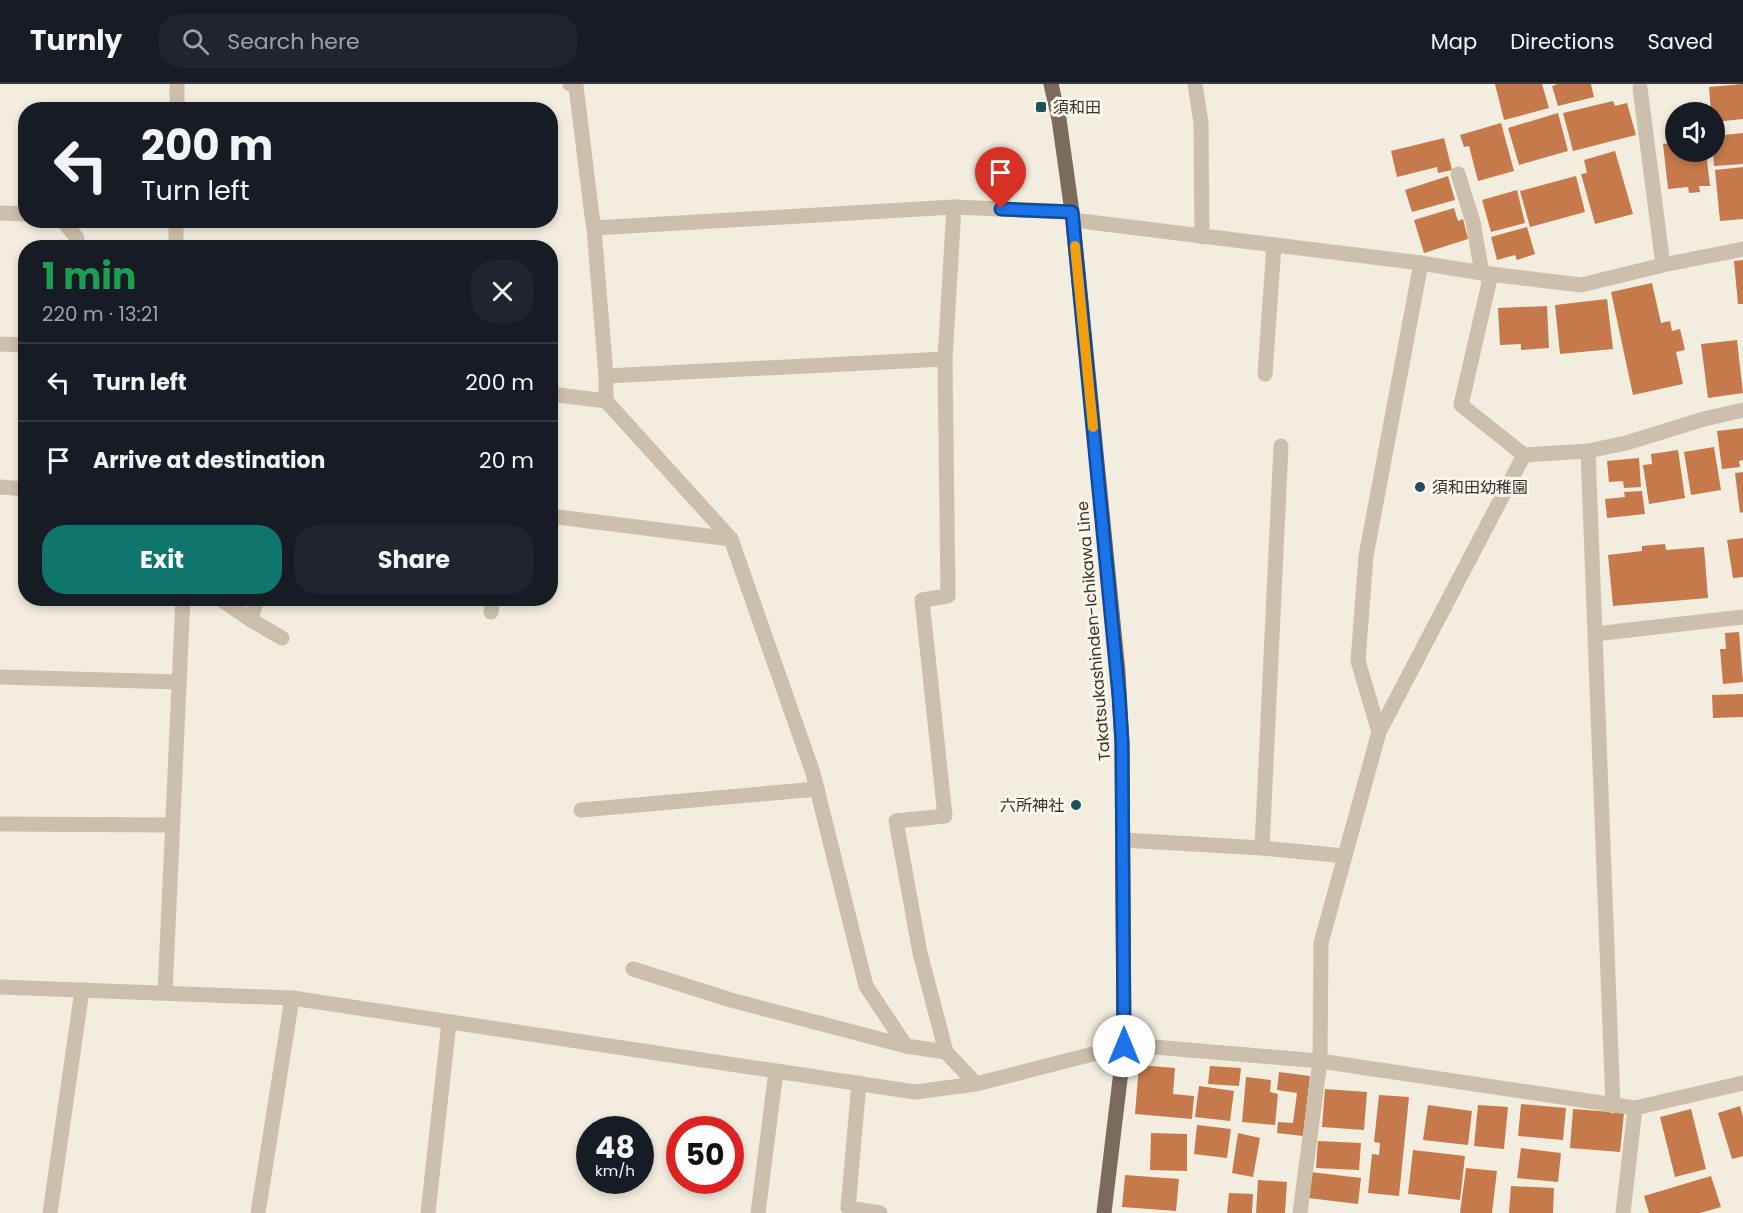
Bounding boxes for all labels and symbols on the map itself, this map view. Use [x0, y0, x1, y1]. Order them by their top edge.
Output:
place label: 須和田 [1053, 96, 1101, 119]
marker: 須和田 [1034, 100, 1048, 114]
pin [975, 147, 1026, 209]
place label: 須和田幼稚園 [1432, 476, 1528, 499]
marker: 須和田幼稚園 [1413, 480, 1427, 494]
street label: Takatsukashinden-Ichikawa Line [1071, 500, 1116, 762]
place label: 六所神社 [1000, 794, 1064, 817]
marker: 六所神社 [1069, 798, 1083, 812]
position arrow [1092, 1014, 1156, 1078]
speed limit sign: 50 [666, 1116, 744, 1194]

